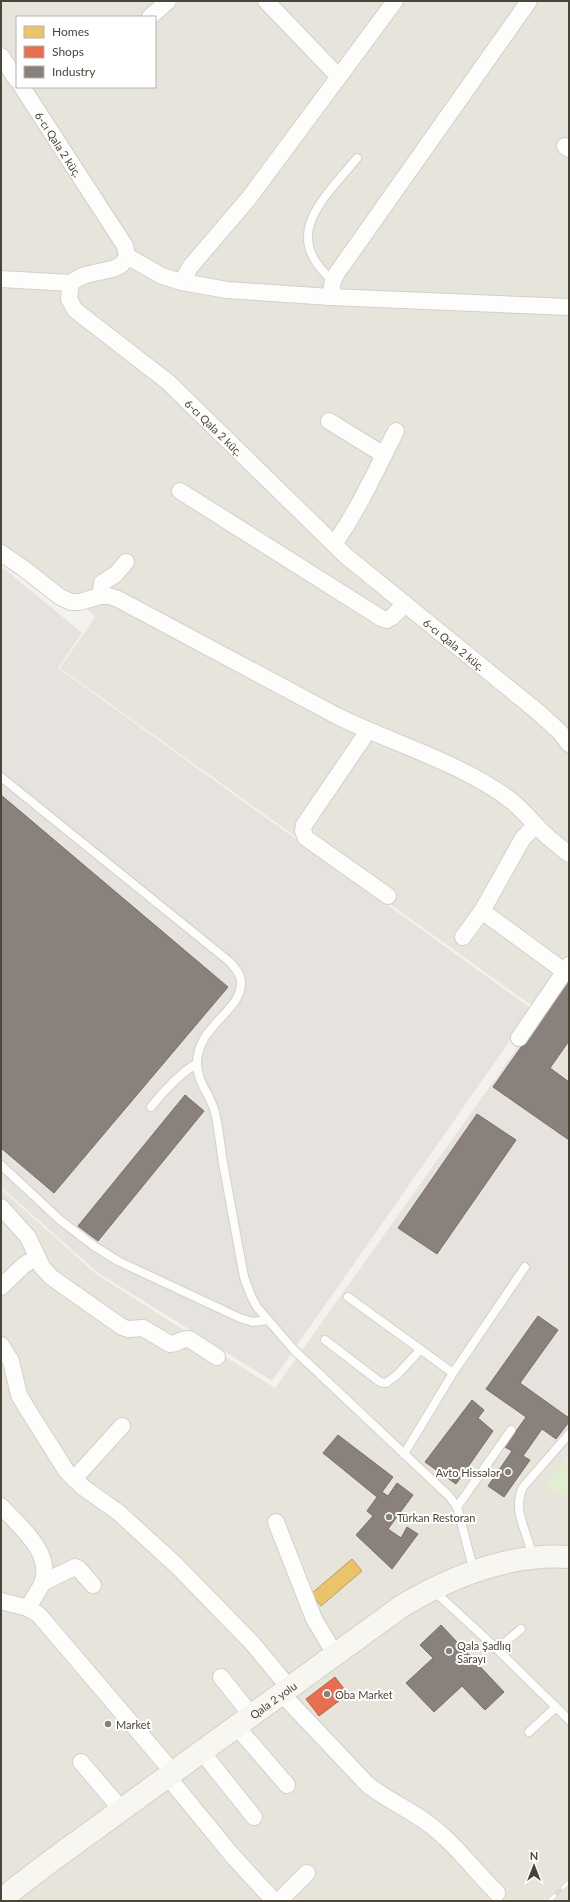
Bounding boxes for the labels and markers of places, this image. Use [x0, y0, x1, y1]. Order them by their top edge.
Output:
place label: Avto Hissələr [436, 1466, 500, 1479]
marker: Avto Hissələr [503, 1467, 513, 1477]
place label: Türkan Restoran [397, 1511, 475, 1524]
marker: Türkan Restoran [384, 1512, 394, 1522]
place label: Qala Şadlıq Sarayı [457, 1639, 511, 1665]
marker: Qala Şadlıq Sarayı [444, 1646, 454, 1656]
place label: Oba Market [335, 1688, 393, 1701]
marker: Oba Market [322, 1689, 332, 1699]
place label: Market [116, 1718, 151, 1731]
marker: Market [103, 1719, 113, 1729]

